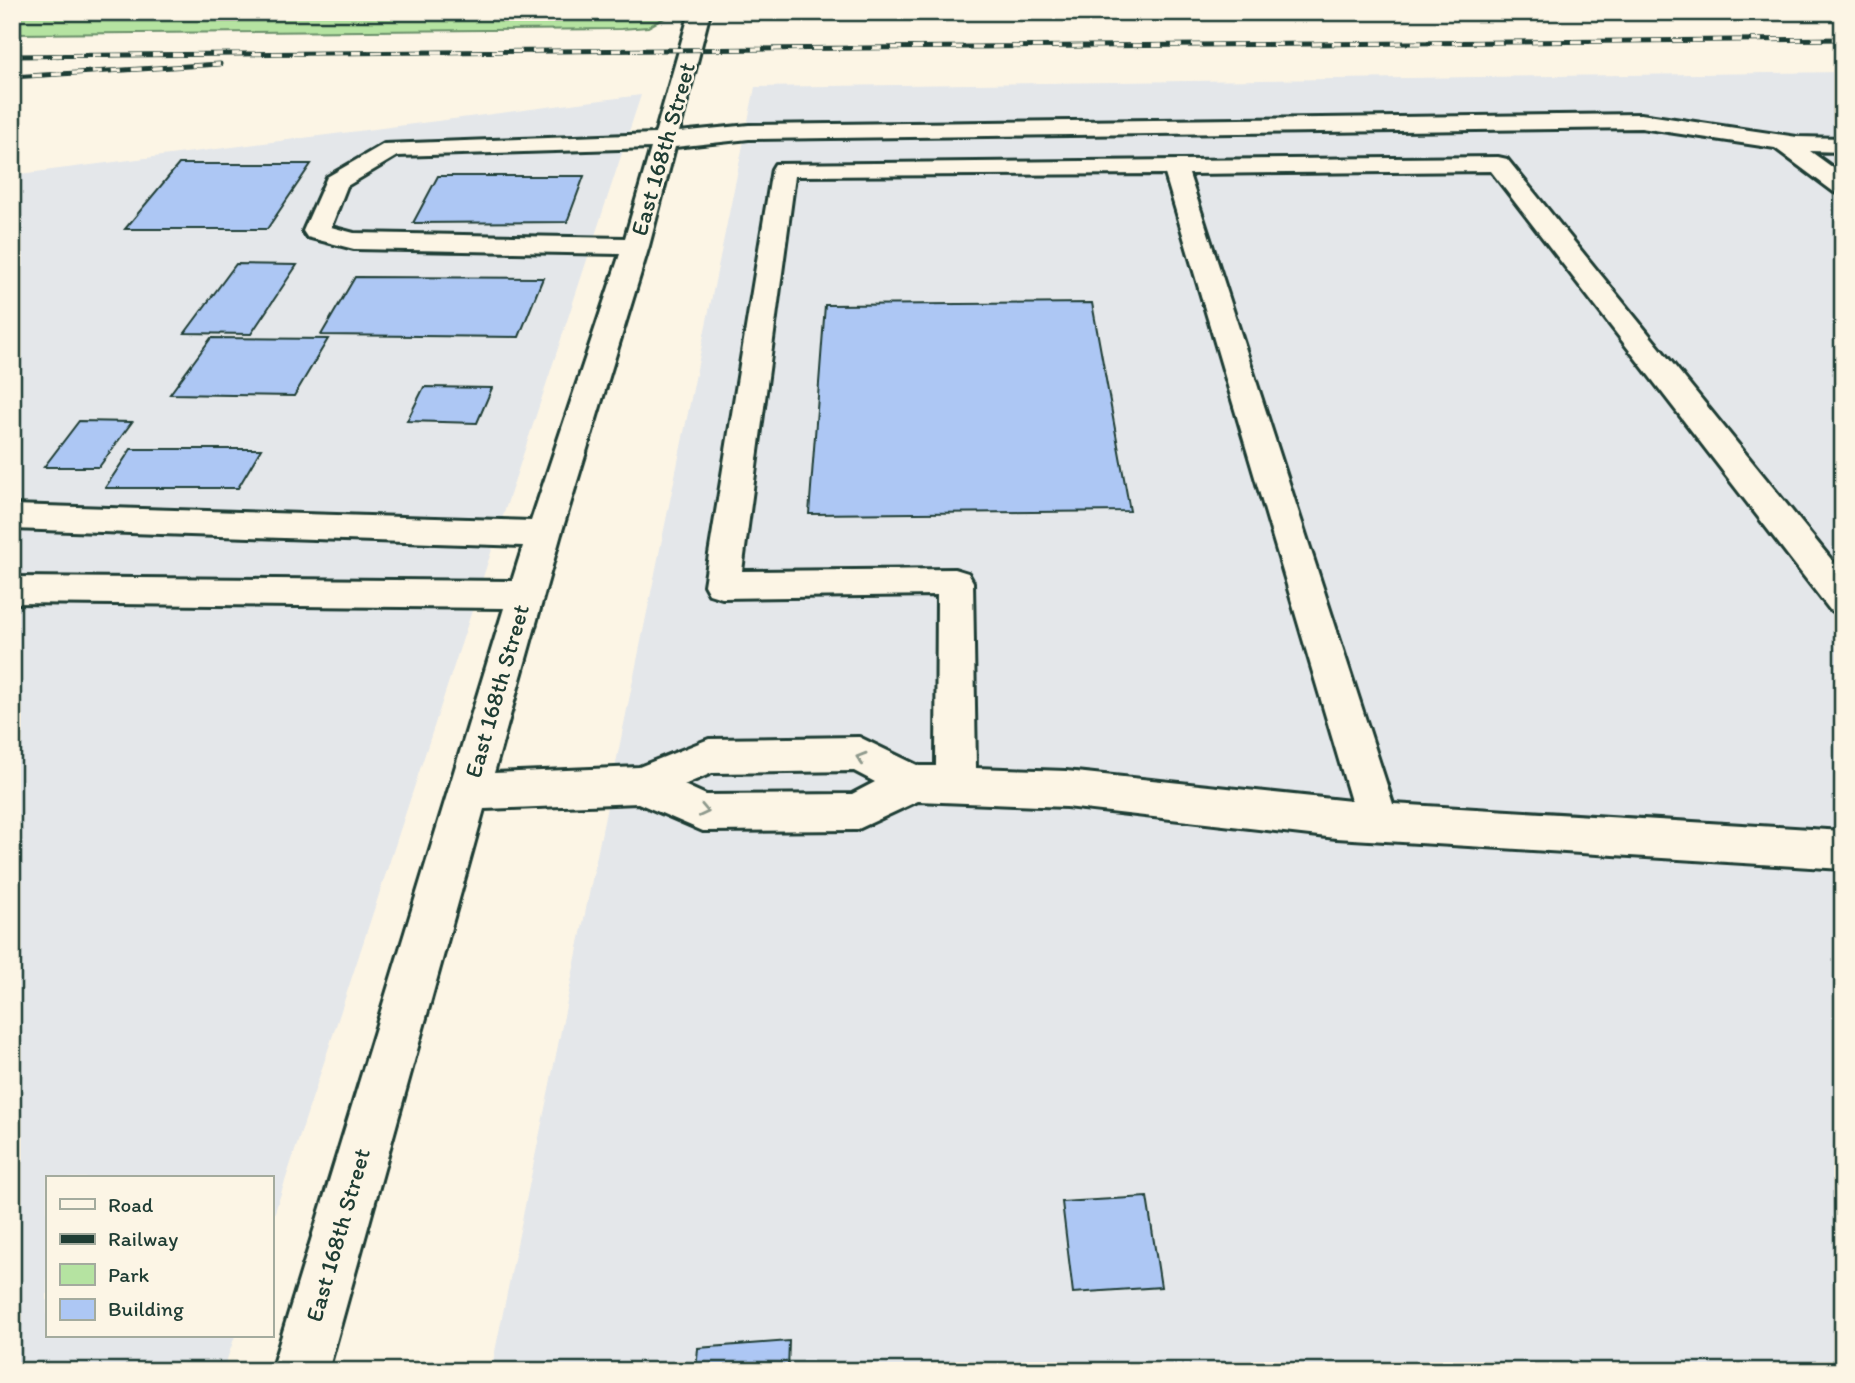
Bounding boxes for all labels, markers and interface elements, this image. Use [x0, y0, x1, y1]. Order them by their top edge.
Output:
street label: East 168th Street [624, 59, 701, 239]
street label: East 168th Street [458, 601, 535, 781]
one-way arrow [855, 751, 868, 766]
one-way arrow [697, 802, 709, 817]
street label: East 168th Street [299, 1145, 376, 1325]
legend [46, 1176, 273, 1338]
text: Road [108, 1192, 154, 1217]
text: Railway [108, 1226, 178, 1251]
text: Park [108, 1262, 150, 1287]
text: Building [108, 1296, 184, 1321]

